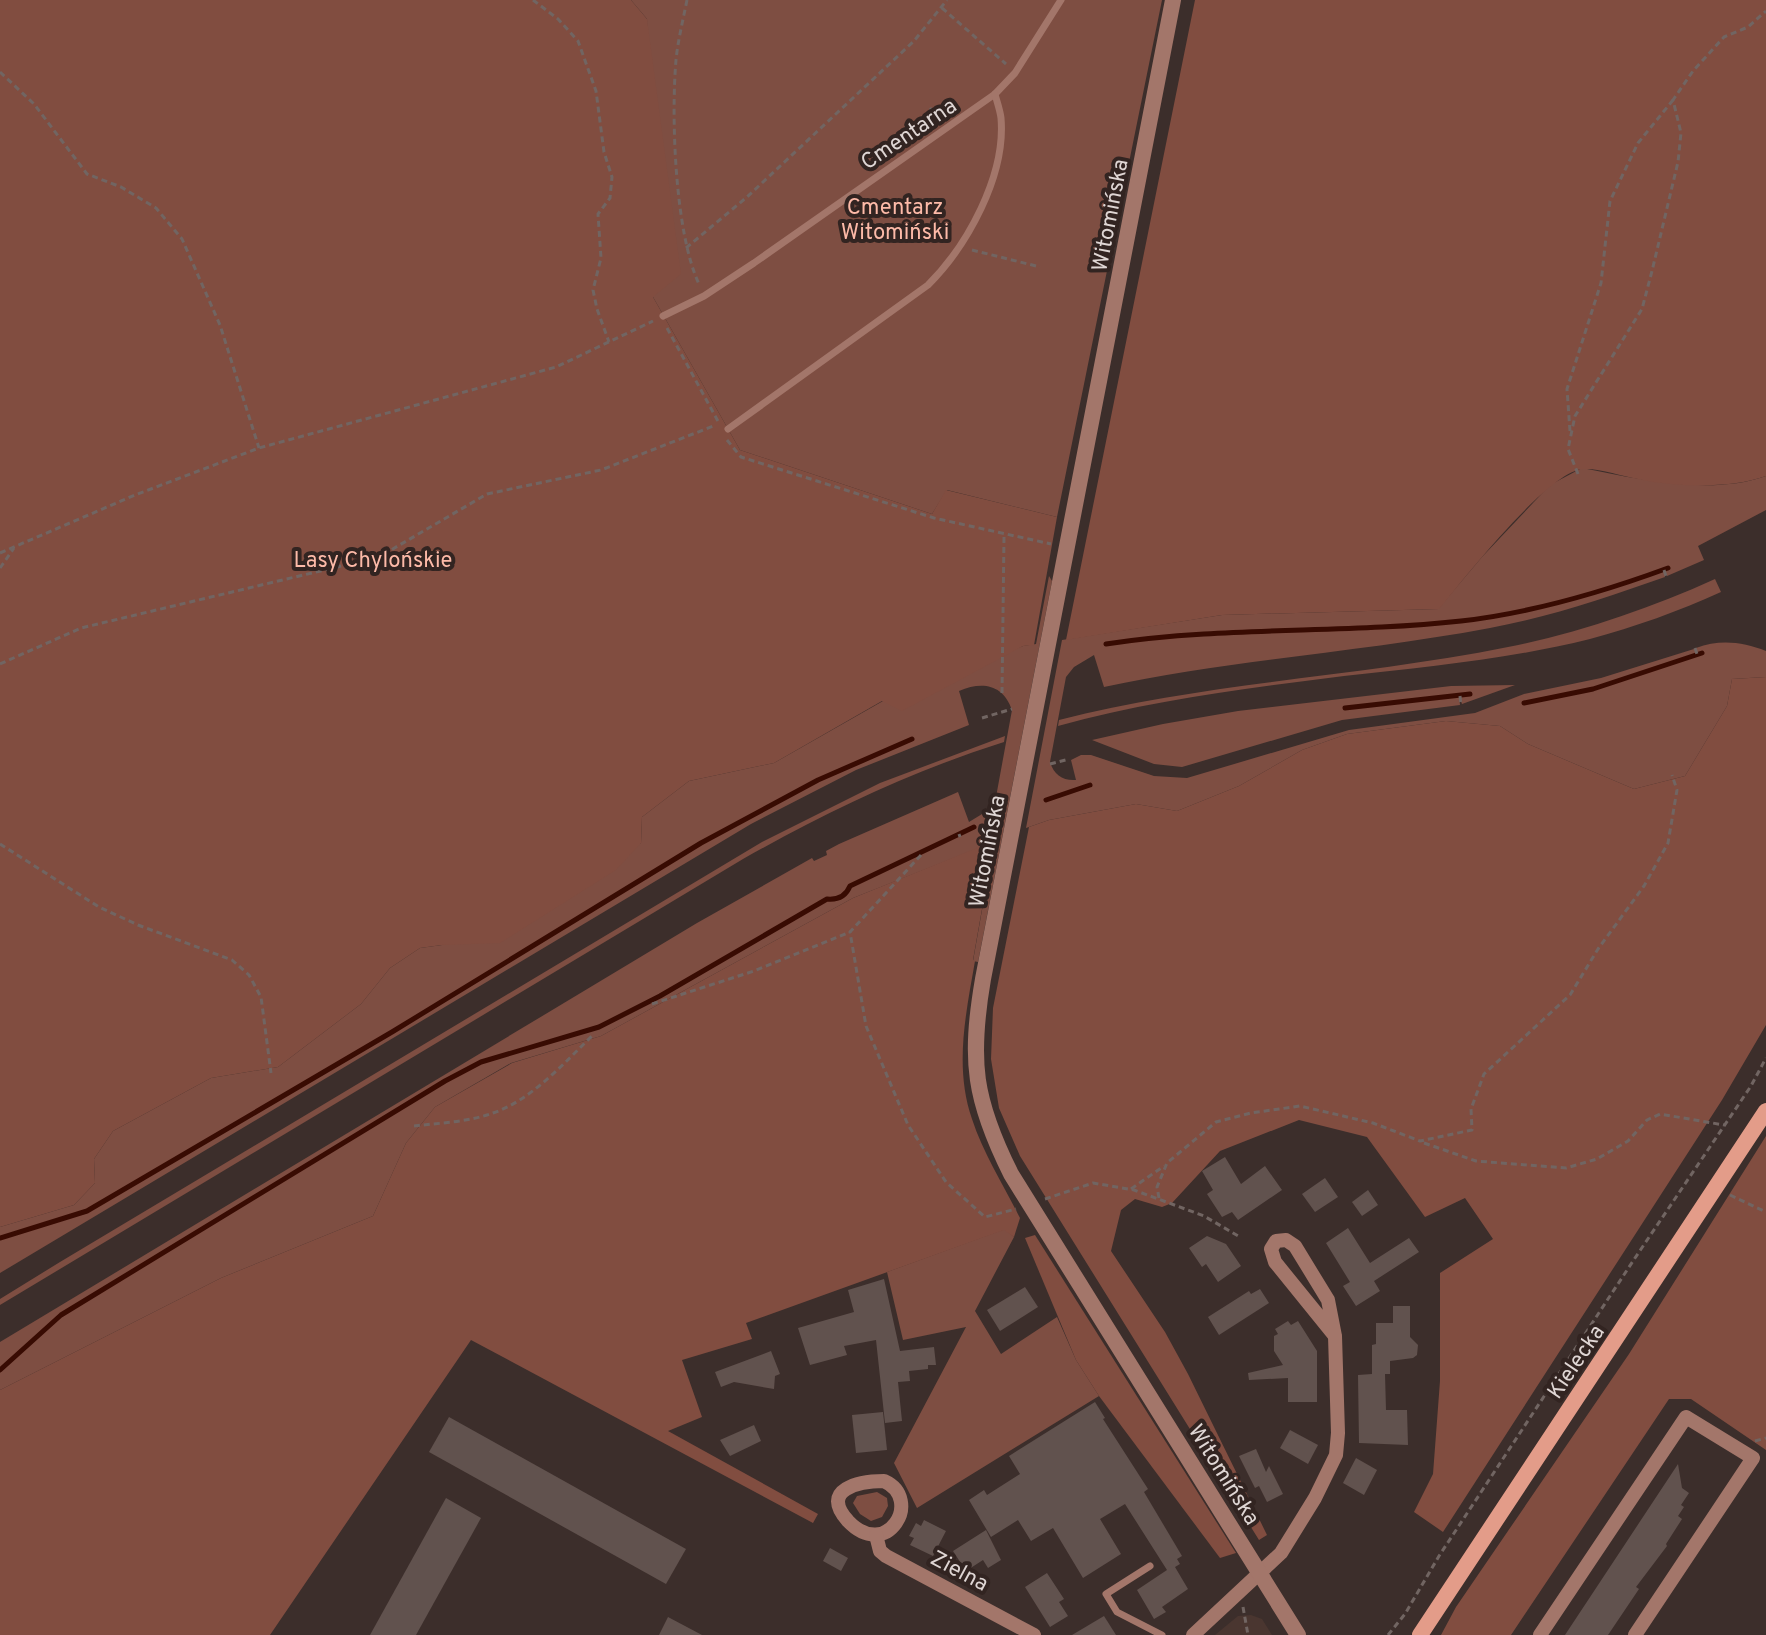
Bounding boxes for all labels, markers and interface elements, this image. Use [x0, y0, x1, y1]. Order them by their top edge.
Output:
street label: Cmentarna [856, 93, 962, 177]
street label: Witomińska [1087, 157, 1136, 274]
park label: Cmentarz Witomiński [841, 195, 949, 247]
park label: Lasy Chylońskie [294, 548, 452, 575]
street label: Witomińska [964, 793, 1013, 910]
street label: Kielecka [1542, 1320, 1612, 1405]
street label: Witomińska [1181, 1420, 1265, 1531]
street label: Zielna [925, 1546, 992, 1599]

